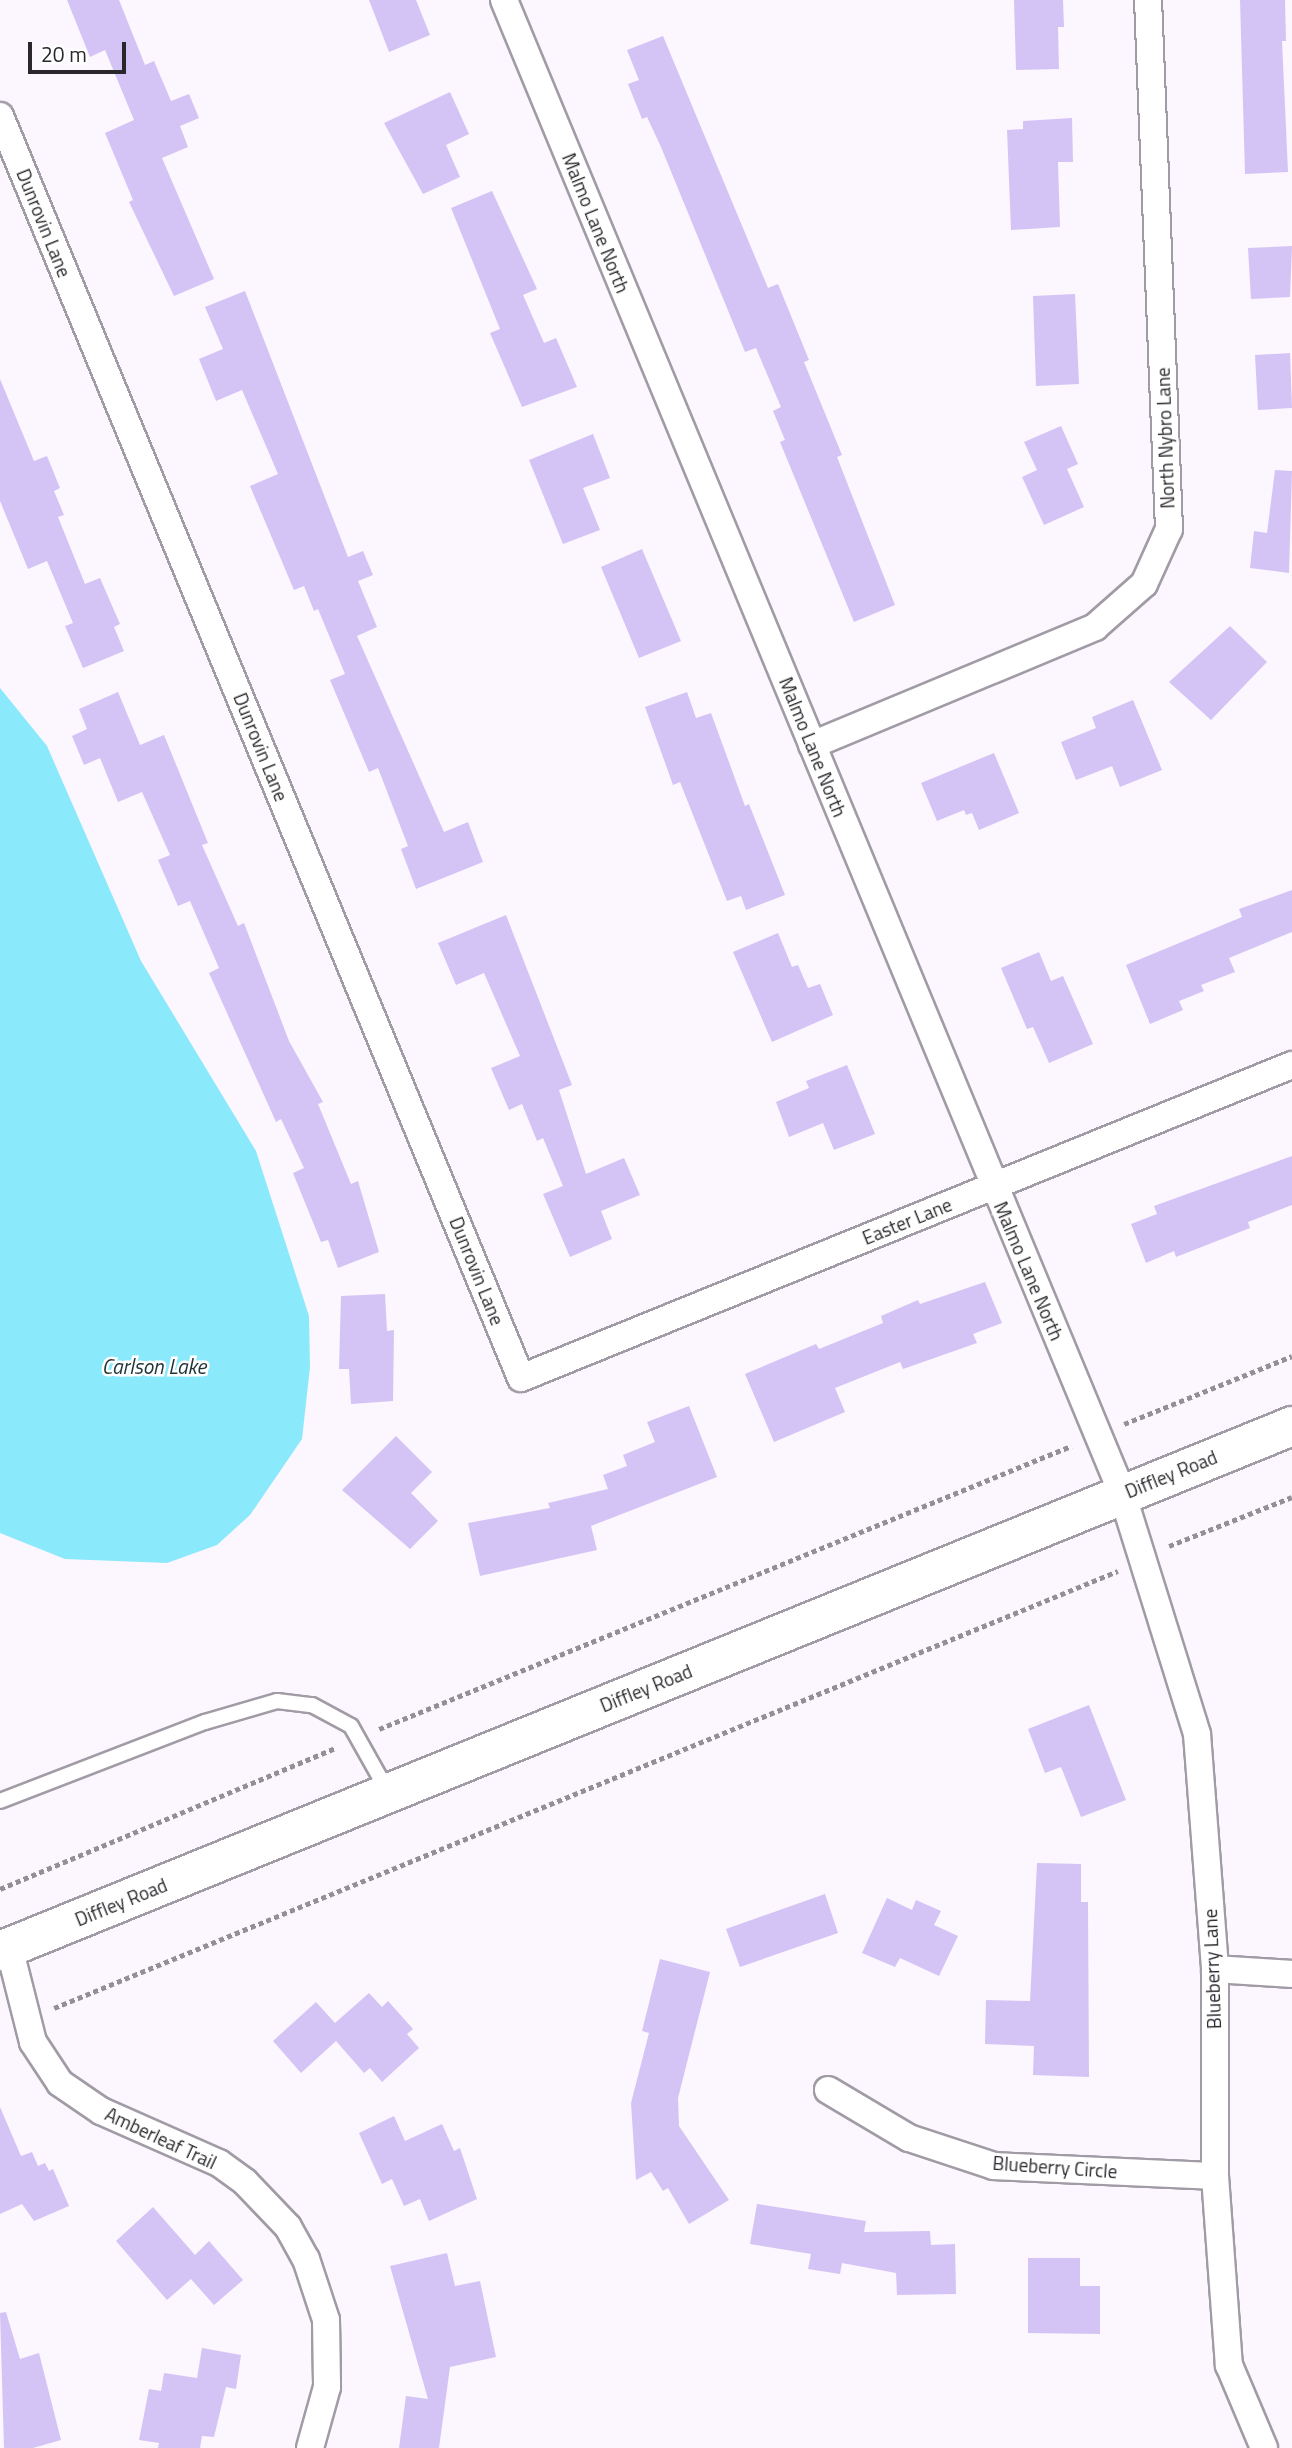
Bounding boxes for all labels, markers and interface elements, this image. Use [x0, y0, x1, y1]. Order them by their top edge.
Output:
scale bar [32, 28, 130, 72]
text: 20 m [41, 38, 87, 70]
street label: Malmo Lane North [558, 150, 634, 296]
street label: Dunrovin Lane [12, 165, 76, 281]
street label: North Nybro Lane [1151, 367, 1179, 509]
street label: Malmo Lane North [775, 674, 851, 820]
street label: Dunrovin Lane [229, 689, 293, 805]
street label: Easter Lane [859, 1193, 955, 1249]
street label: Malmo Lane North [989, 1198, 1069, 1344]
street label: Dunrovin Lane [445, 1213, 509, 1329]
water label: Carlson Lake [102, 1353, 206, 1379]
street label: Diffley Road [1122, 1445, 1220, 1503]
street label: Diffley Road [597, 1659, 695, 1717]
street label: Diffley Road [72, 1873, 170, 1931]
street label: Blueberry Lane [1199, 1908, 1225, 2030]
street label: Amberleaf Trail [102, 2102, 220, 2174]
street label: Blueberry Circle [992, 2151, 1118, 2183]

